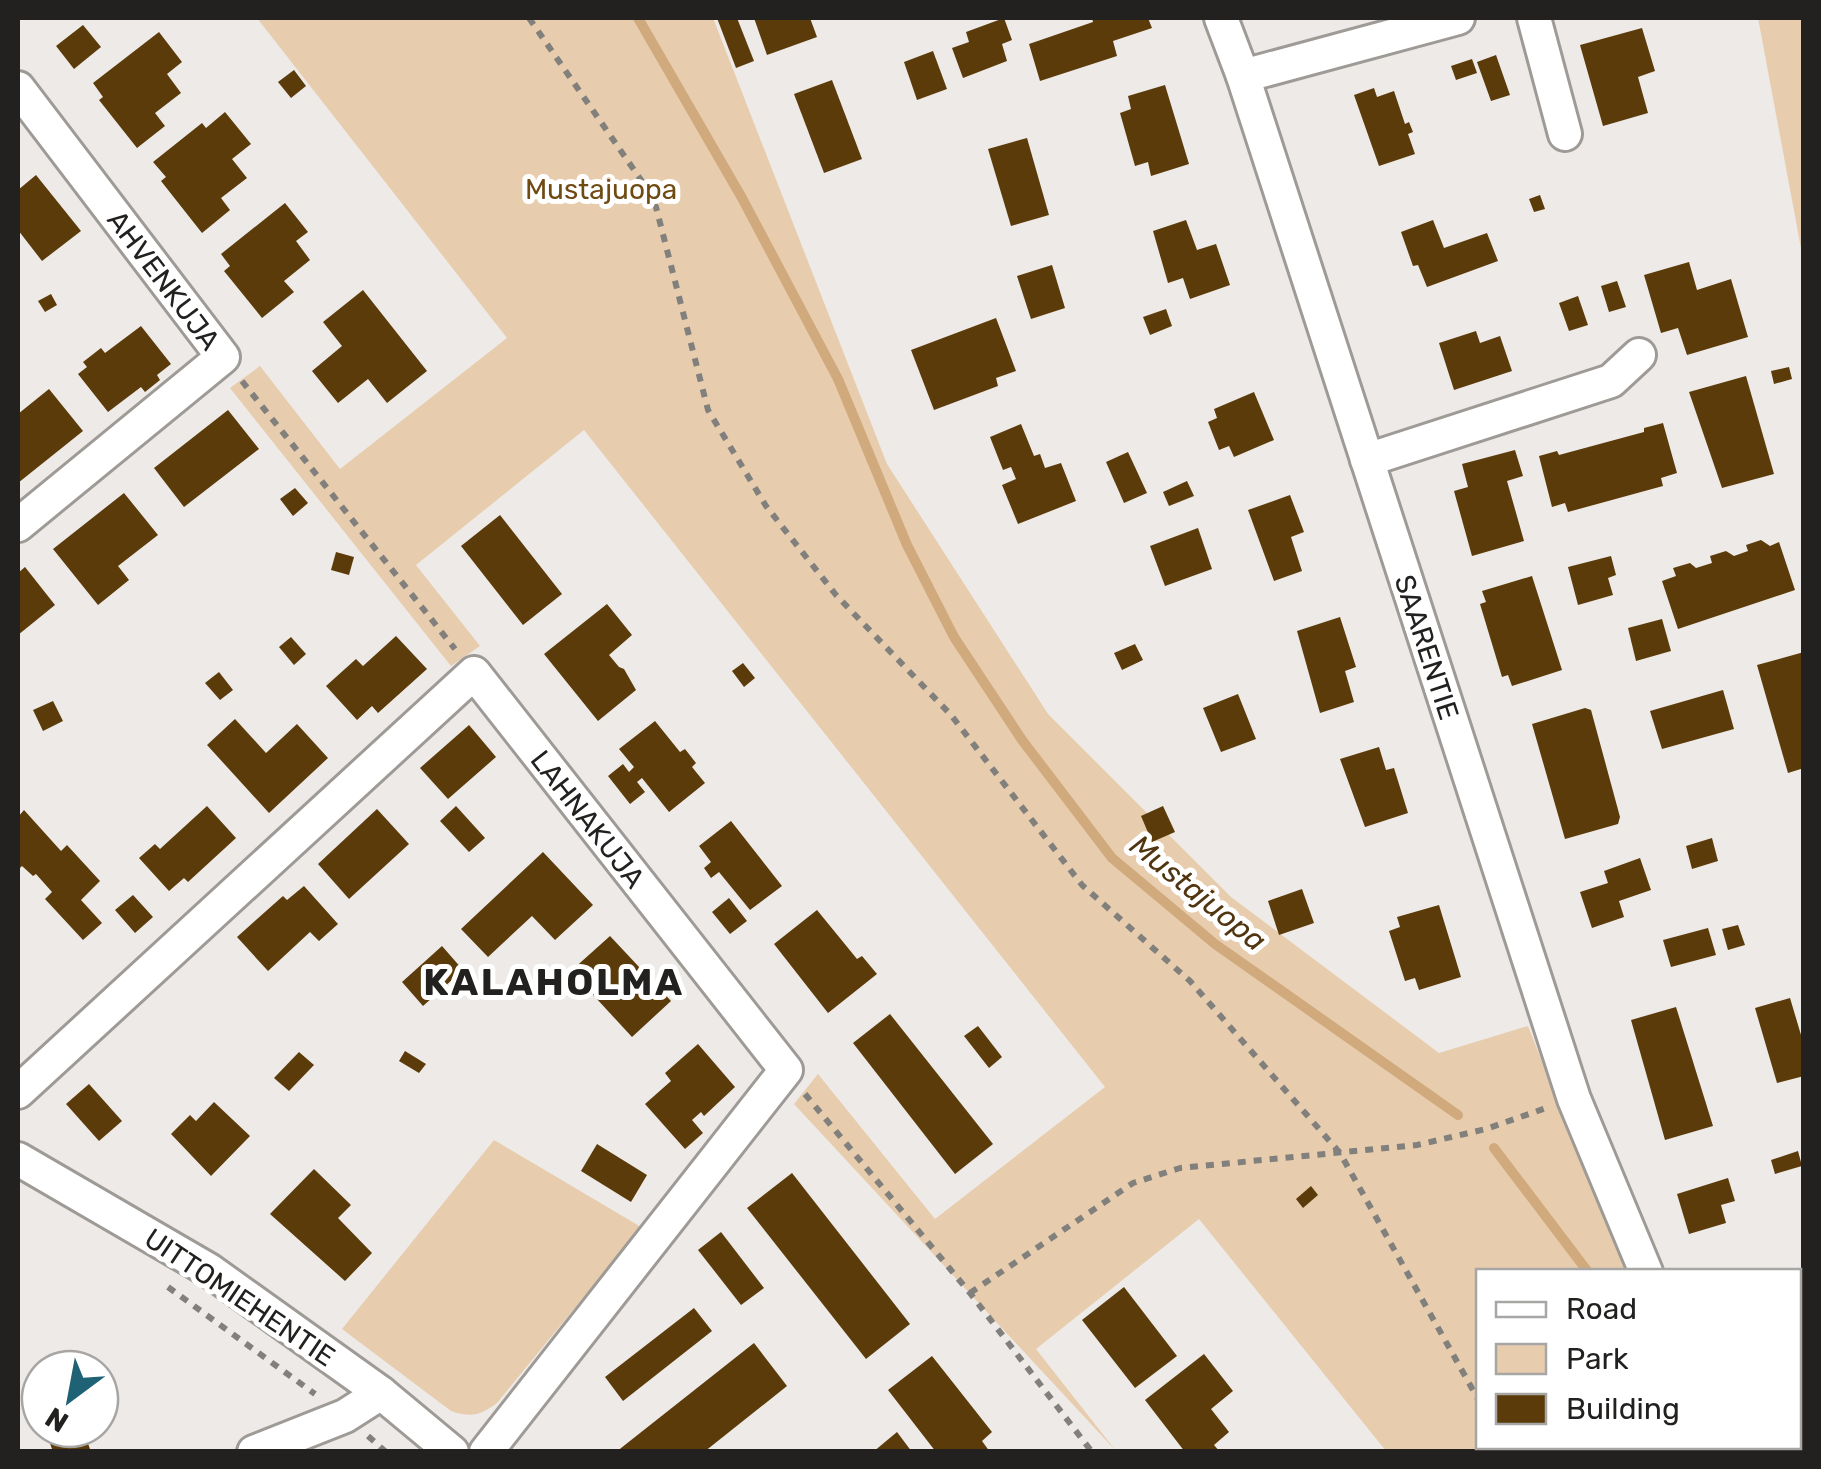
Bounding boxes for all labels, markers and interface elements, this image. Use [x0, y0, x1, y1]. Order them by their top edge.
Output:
park label: Mustajuopa [525, 173, 677, 206]
street label: AHVENKUJA [100, 204, 227, 357]
street label: SAARENTIE [1388, 571, 1465, 724]
street label: LAHNAKUJA [524, 744, 652, 895]
water label: Mustajuopa [1123, 827, 1273, 959]
district label: KALAHOLMA [423, 959, 685, 1005]
street label: UITTOMIEHENTIE [138, 1222, 341, 1373]
legend [1476, 1269, 1801, 1449]
text: Road [1566, 1291, 1637, 1327]
text: Park [1566, 1341, 1629, 1377]
north arrow [20, 1349, 120, 1449]
text: Building [1566, 1391, 1680, 1427]
text: N [40, 1400, 74, 1439]

